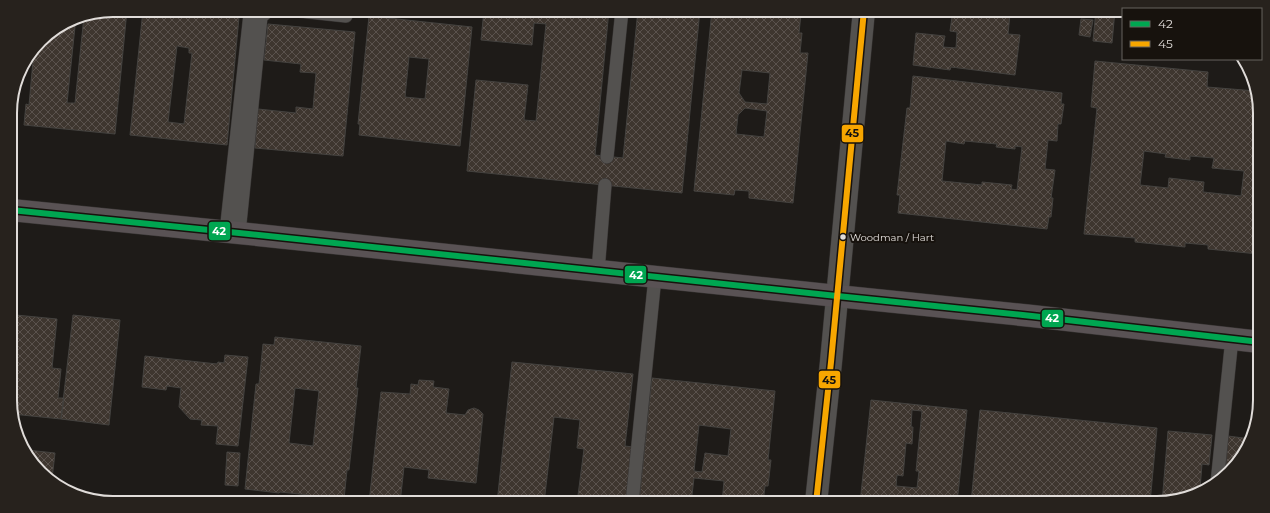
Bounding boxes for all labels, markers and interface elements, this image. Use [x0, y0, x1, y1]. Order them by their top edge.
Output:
legend [1122, 8, 1262, 60]
text: 42 [1158, 16, 1173, 31]
text: 45 [1158, 36, 1173, 51]
line badge: 45 [841, 124, 864, 143]
text: 45 [845, 126, 860, 140]
line badge: 42 [208, 221, 231, 241]
text: 42 [212, 224, 227, 238]
place label: Woodman / Hart [850, 231, 934, 244]
marker: Woodman / Hart [838, 232, 848, 242]
line badge: 42 [624, 265, 647, 284]
text: 42 [629, 268, 644, 282]
line badge: 42 [1041, 309, 1064, 328]
text: 42 [1045, 311, 1060, 325]
line badge: 45 [818, 370, 841, 389]
text: 45 [822, 373, 837, 387]

